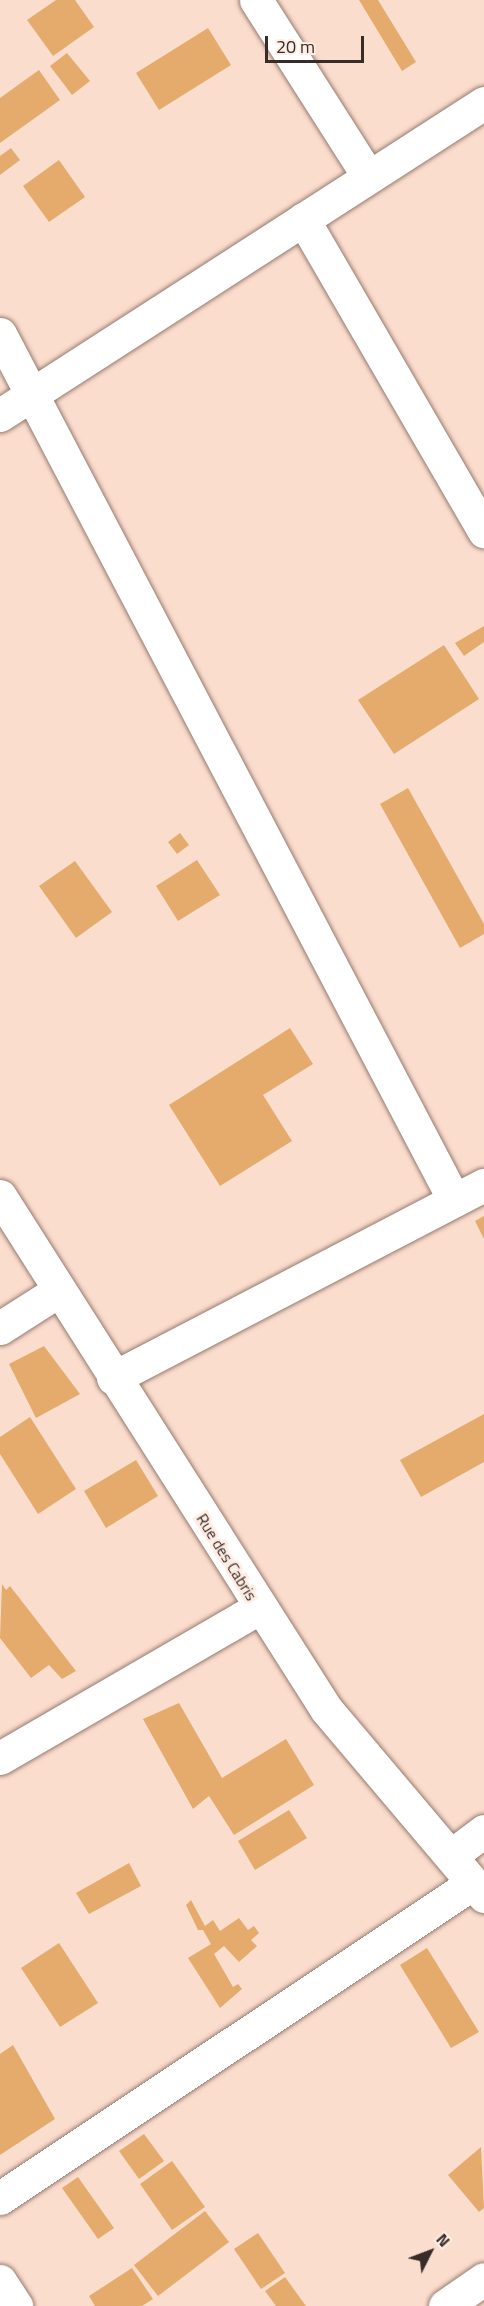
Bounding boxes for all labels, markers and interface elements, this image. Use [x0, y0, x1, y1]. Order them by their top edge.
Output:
scale bar [268, 24, 367, 62]
text: 20 m [276, 33, 315, 60]
street label: Rue des Cabris [193, 1510, 261, 1604]
north arrow [400, 2222, 460, 2282]
text: N [431, 2228, 456, 2252]

